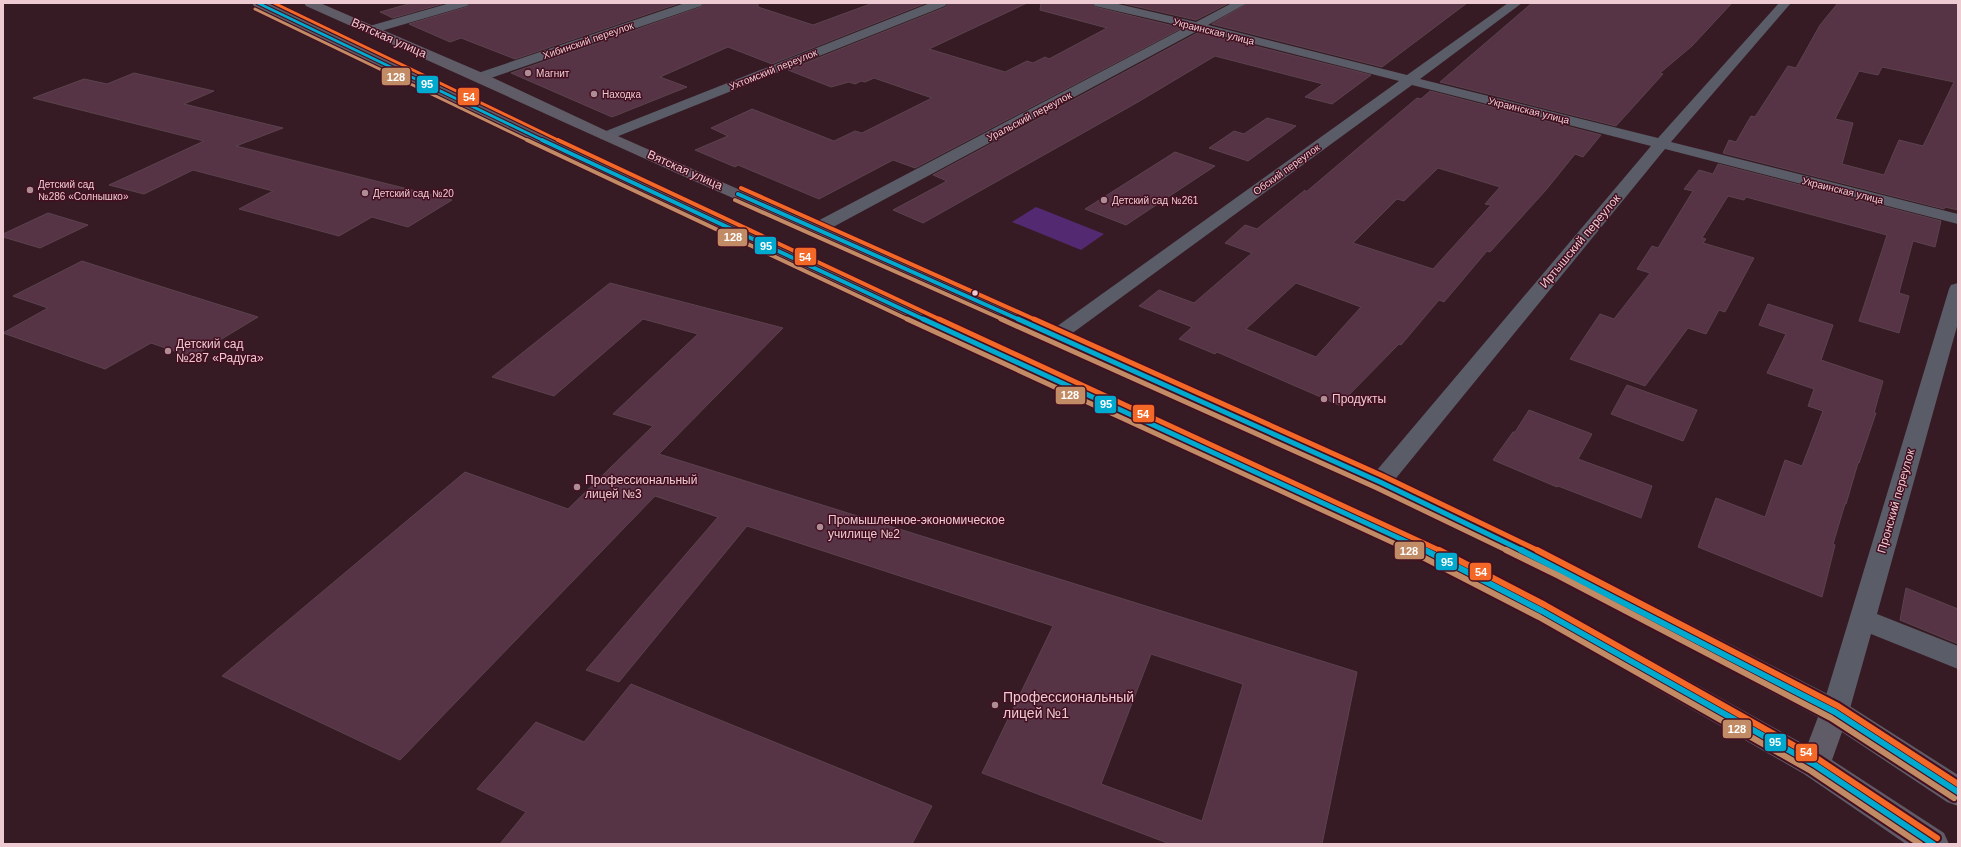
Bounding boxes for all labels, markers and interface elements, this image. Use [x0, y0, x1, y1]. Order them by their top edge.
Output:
street label: Вятская улица [349, 15, 429, 61]
street label: Украинская улица [1172, 16, 1256, 47]
street label: Хибинский переулок [541, 20, 635, 61]
street label: Ухтомский переулок [728, 47, 819, 92]
line badge: 128 [381, 67, 411, 86]
marker: Магнит [523, 68, 533, 78]
place label: Магнит [536, 68, 570, 79]
text: 128 [387, 71, 405, 83]
line badge: 95 [416, 75, 439, 94]
text: 95 [421, 78, 433, 90]
line badge: 54 [457, 87, 480, 106]
marker: Находка [589, 89, 599, 99]
place label: Находка [602, 89, 641, 100]
street label: Уральский переулок [985, 89, 1074, 143]
text: 54 [463, 91, 476, 103]
street label: Украинская улица [1487, 95, 1571, 126]
street label: Обский переулок [1251, 141, 1322, 197]
street label: Вятская улица [645, 147, 725, 193]
street label: Украинская улица [1801, 175, 1885, 206]
place label: Детский сад №286 «Солнышко» [38, 179, 129, 202]
marker: Детский сад №286 «Солнышко» [25, 185, 35, 195]
marker: Детский сад №20 [360, 188, 370, 198]
place label: Детский сад №20 [373, 188, 454, 199]
street label: Иртышский переулок [1537, 191, 1624, 291]
marker: Детский сад №261 [1099, 195, 1109, 205]
place label: Детский сад №261 [1112, 195, 1199, 206]
line badge: 128 [717, 228, 748, 247]
text: 128 [724, 231, 742, 243]
line badge: 95 [754, 236, 777, 255]
text: 95 [760, 240, 772, 252]
line badge: 54 [794, 247, 817, 266]
text: 54 [799, 251, 812, 263]
unlabelled marker [970, 288, 980, 298]
place label: Детский сад №287 «Радуга» [176, 337, 264, 365]
marker: Детский сад №287 «Радуга» [163, 346, 173, 356]
line badge: 128 [1055, 386, 1086, 405]
text: 128 [1061, 389, 1079, 401]
place label: Продукты [1332, 392, 1386, 406]
marker: Продукты [1319, 394, 1329, 404]
line badge: 95 [1094, 395, 1117, 414]
text: 95 [1100, 398, 1112, 410]
line badge: 54 [1132, 404, 1155, 423]
text: 54 [1137, 408, 1150, 420]
street label: Пронский переулок [1874, 447, 1918, 555]
place label: Профессиональный лицей №3 [585, 473, 697, 501]
marker: Профессиональный лицей №3 [572, 482, 582, 492]
place label: Промышленное-экономическое училище №2 [828, 513, 1005, 541]
marker: Промышленное-экономическое училище №2 [815, 522, 825, 532]
line badge: 128 [1394, 541, 1425, 560]
text: 128 [1400, 545, 1418, 557]
line badge: 95 [1435, 552, 1458, 571]
text: 95 [1441, 556, 1453, 568]
line badge: 54 [1469, 562, 1492, 581]
text: 54 [1475, 566, 1488, 578]
place label: Профессиональный лицей №1 [1003, 689, 1134, 721]
marker: Профессиональный лицей №1 [990, 700, 1000, 710]
line badge: 128 [1722, 719, 1752, 739]
text: 128 [1728, 723, 1746, 735]
line badge: 95 [1764, 733, 1787, 752]
text: 95 [1769, 736, 1781, 748]
line badge: 54 [1795, 743, 1818, 762]
text: 54 [1800, 746, 1813, 758]

